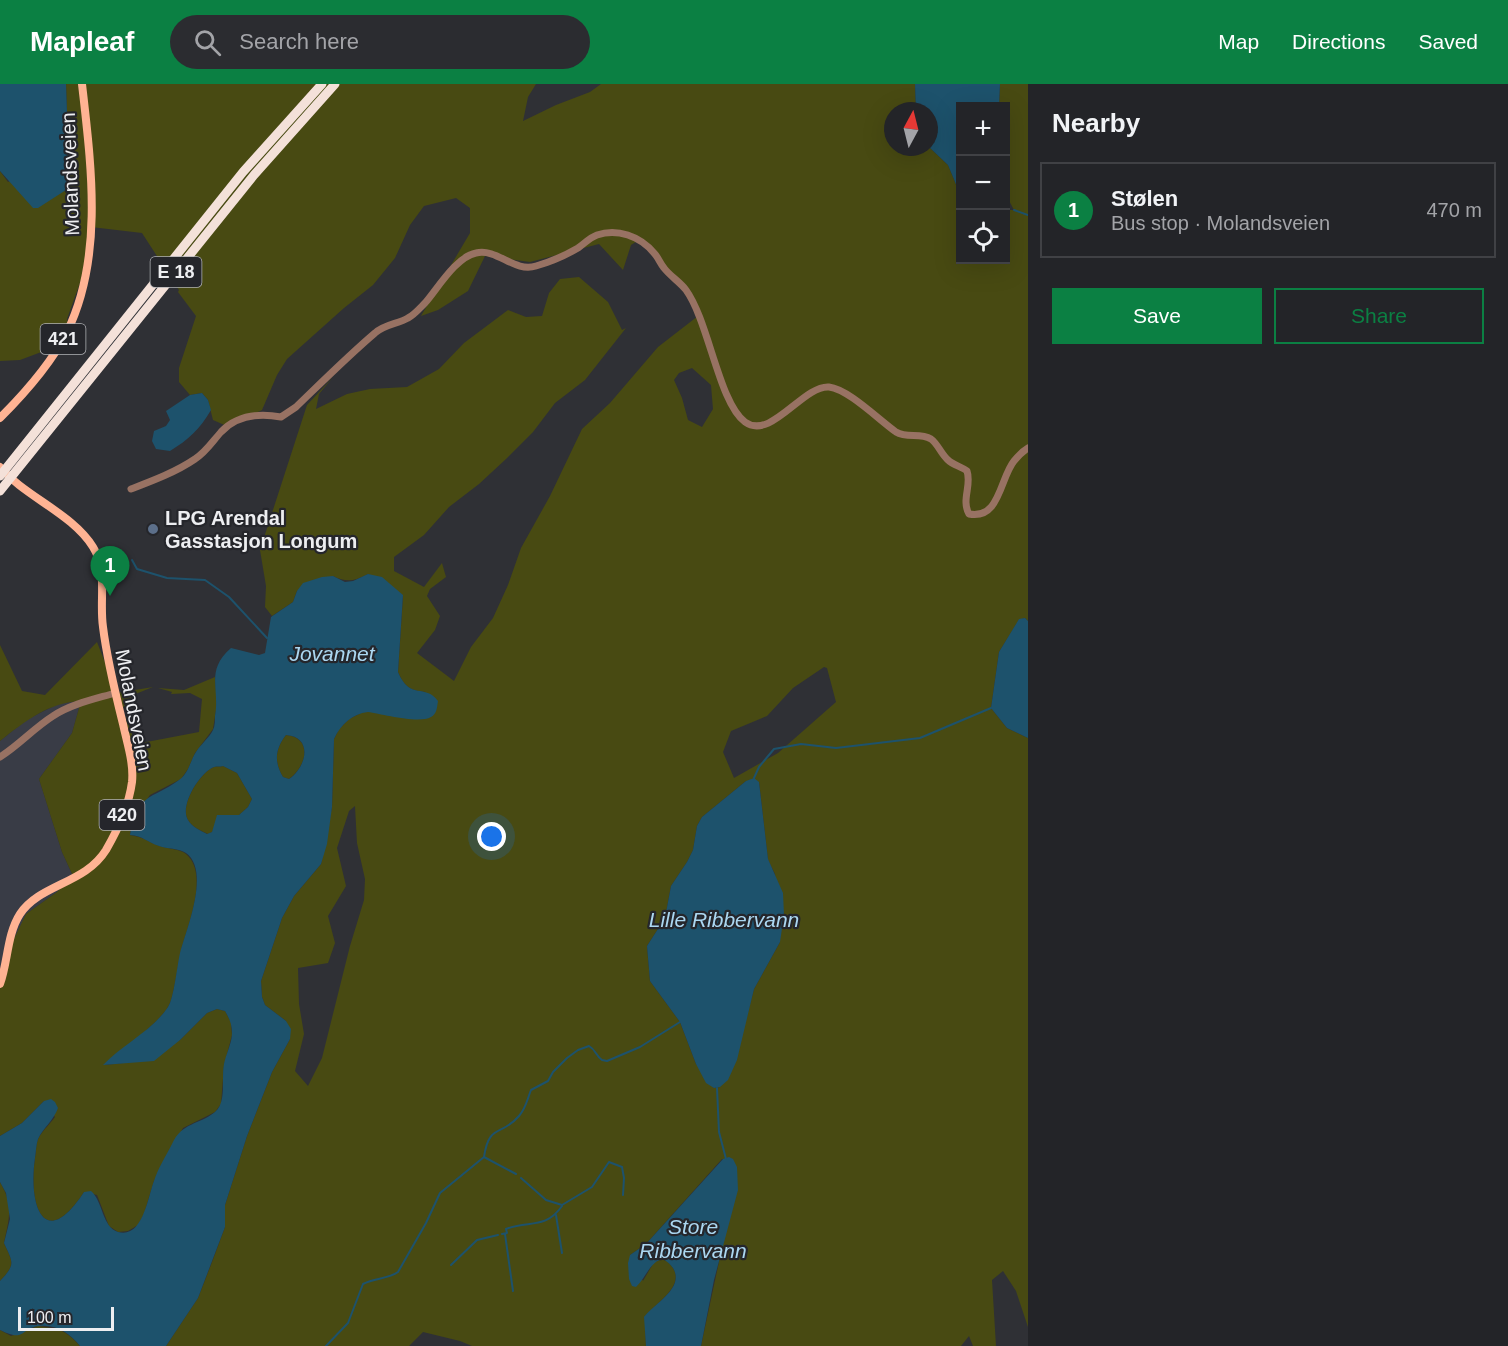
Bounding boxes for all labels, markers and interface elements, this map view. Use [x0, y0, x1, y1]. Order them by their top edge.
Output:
search box [170, 15, 590, 69]
text: Mapleaf [30, 26, 134, 57]
icon: search [191, 26, 224, 59]
text: Search here [239, 29, 359, 54]
text: Map [1218, 30, 1259, 53]
text: Directions [1292, 30, 1385, 53]
text: Saved [1418, 30, 1478, 53]
north arrow [884, 102, 938, 156]
map controls [956, 102, 1010, 264]
button: + [956, 102, 1010, 156]
text: Nearby [1052, 108, 1140, 138]
street label: Molandsveien [57, 112, 83, 236]
button: − [956, 156, 1010, 210]
text: Stølen [1111, 186, 1178, 211]
text: 1 [1068, 199, 1079, 221]
text: 470 m [1426, 199, 1482, 221]
button: locate [956, 210, 1010, 264]
text: Bus stop · Molandsveien [1111, 212, 1330, 234]
road number: E 18 [150, 257, 201, 287]
button: Save [1052, 288, 1262, 344]
button: Share [1274, 288, 1484, 344]
road number: 421 [40, 324, 86, 354]
place label: LPG Arendal Gasstasjon Longum [165, 507, 357, 552]
marker: LPG Arendal Gasstasjon Longum [146, 522, 160, 536]
pin: 1 [90, 546, 130, 596]
water label: Jovannet [288, 642, 376, 665]
street label: Molandsveien [111, 647, 157, 773]
road number: 420 [100, 800, 144, 830]
your location [477, 822, 506, 851]
water label: Lille Ribbervann [649, 908, 799, 931]
water label: Store Ribbervann [639, 1215, 747, 1262]
scale bar [18, 1304, 114, 1332]
text: 100 m [27, 1309, 71, 1326]

